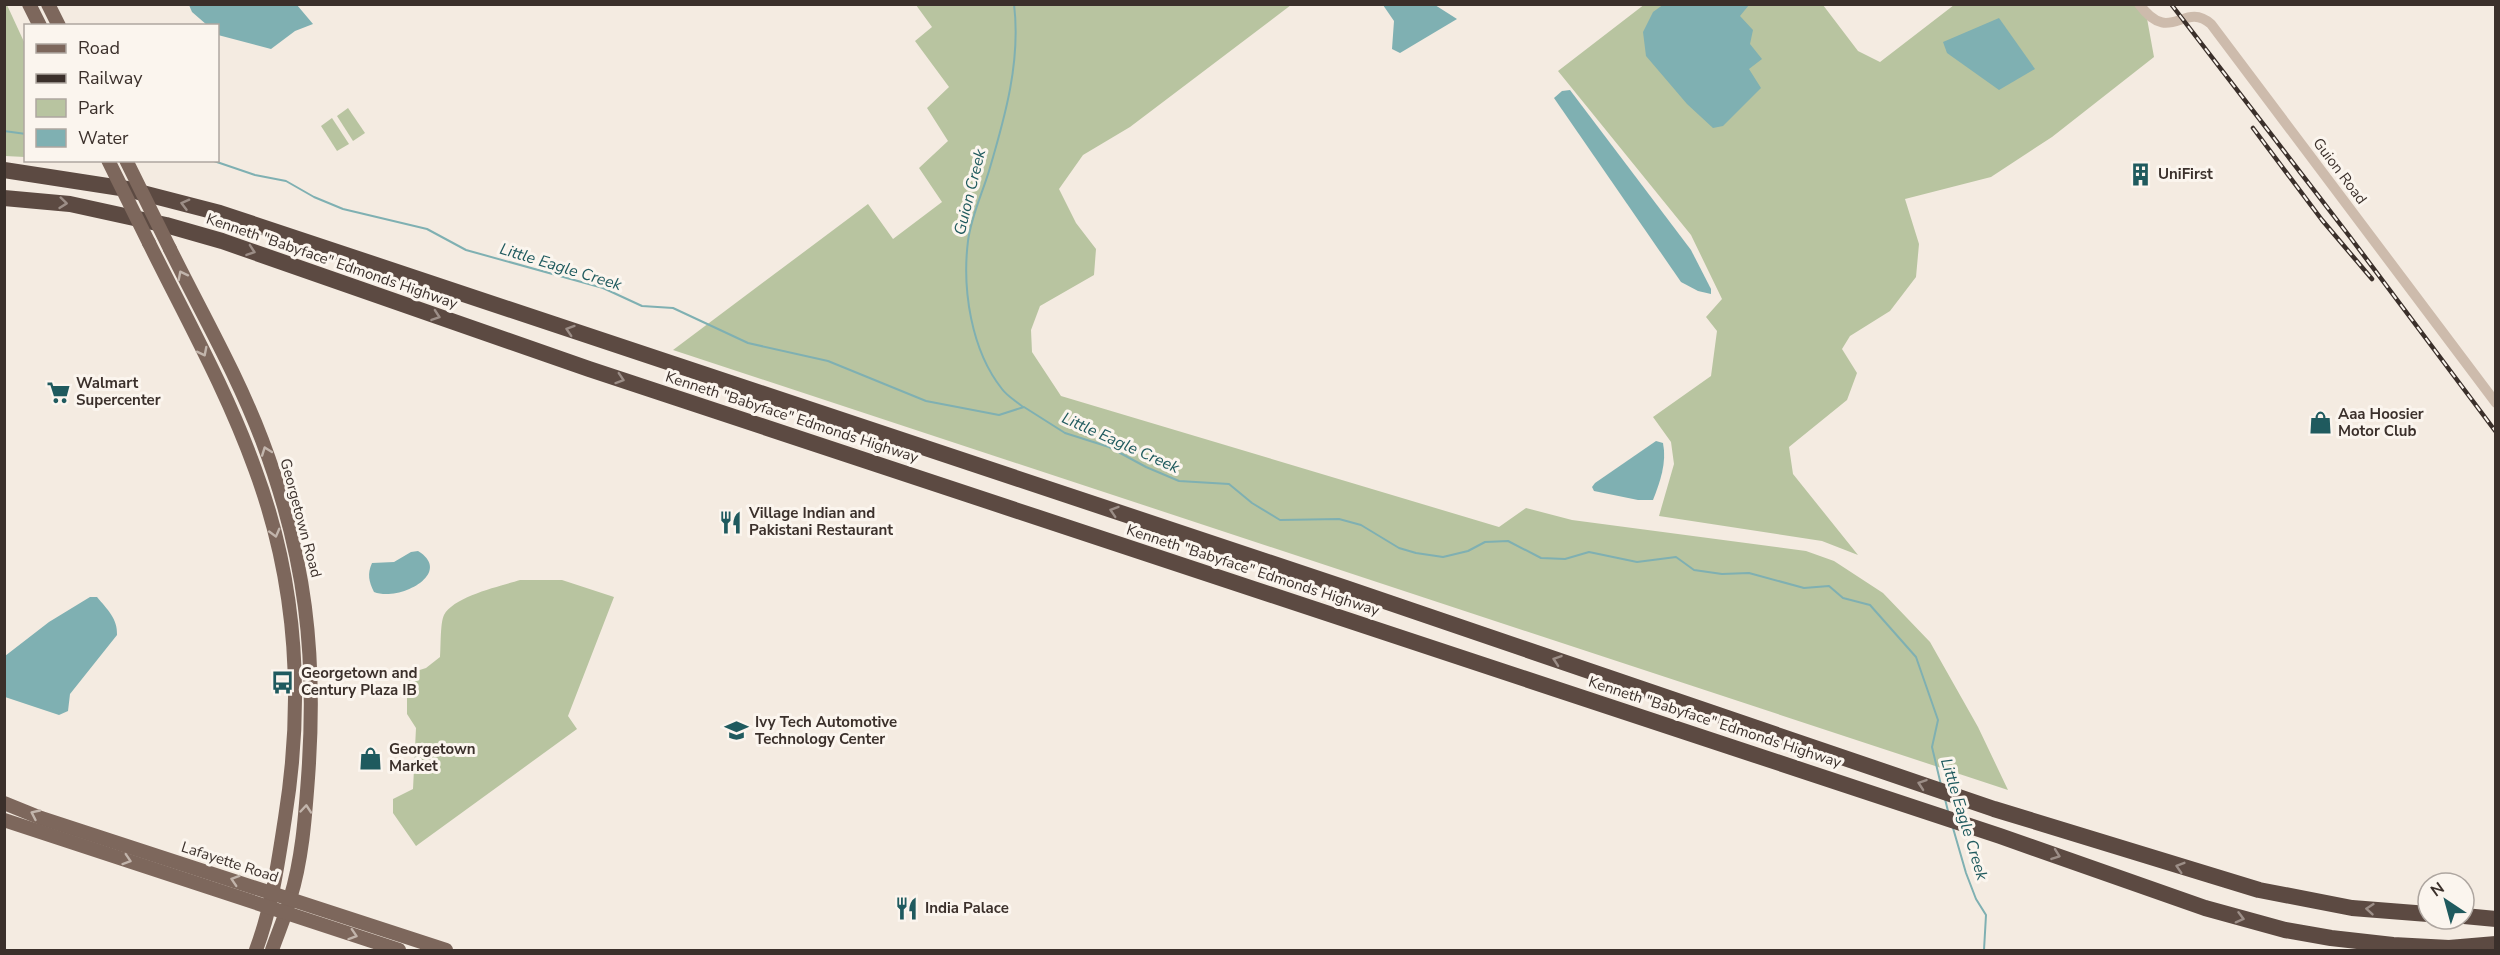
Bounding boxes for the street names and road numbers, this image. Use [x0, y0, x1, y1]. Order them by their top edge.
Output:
street label: Guion Road [2308, 134, 2372, 208]
street label: Kenneth "Babyface" Edmonds Highway [204, 208, 461, 314]
street label: Kenneth "Babyface" Edmonds Highway [663, 367, 921, 467]
street label: Georgetown Road [275, 456, 327, 580]
street label: Kenneth "Babyface" Edmonds Highway [1124, 520, 1382, 620]
street label: Kenneth "Babyface" Edmonds Highway [1586, 672, 1844, 772]
street label: Lafayette Road [179, 837, 281, 887]

